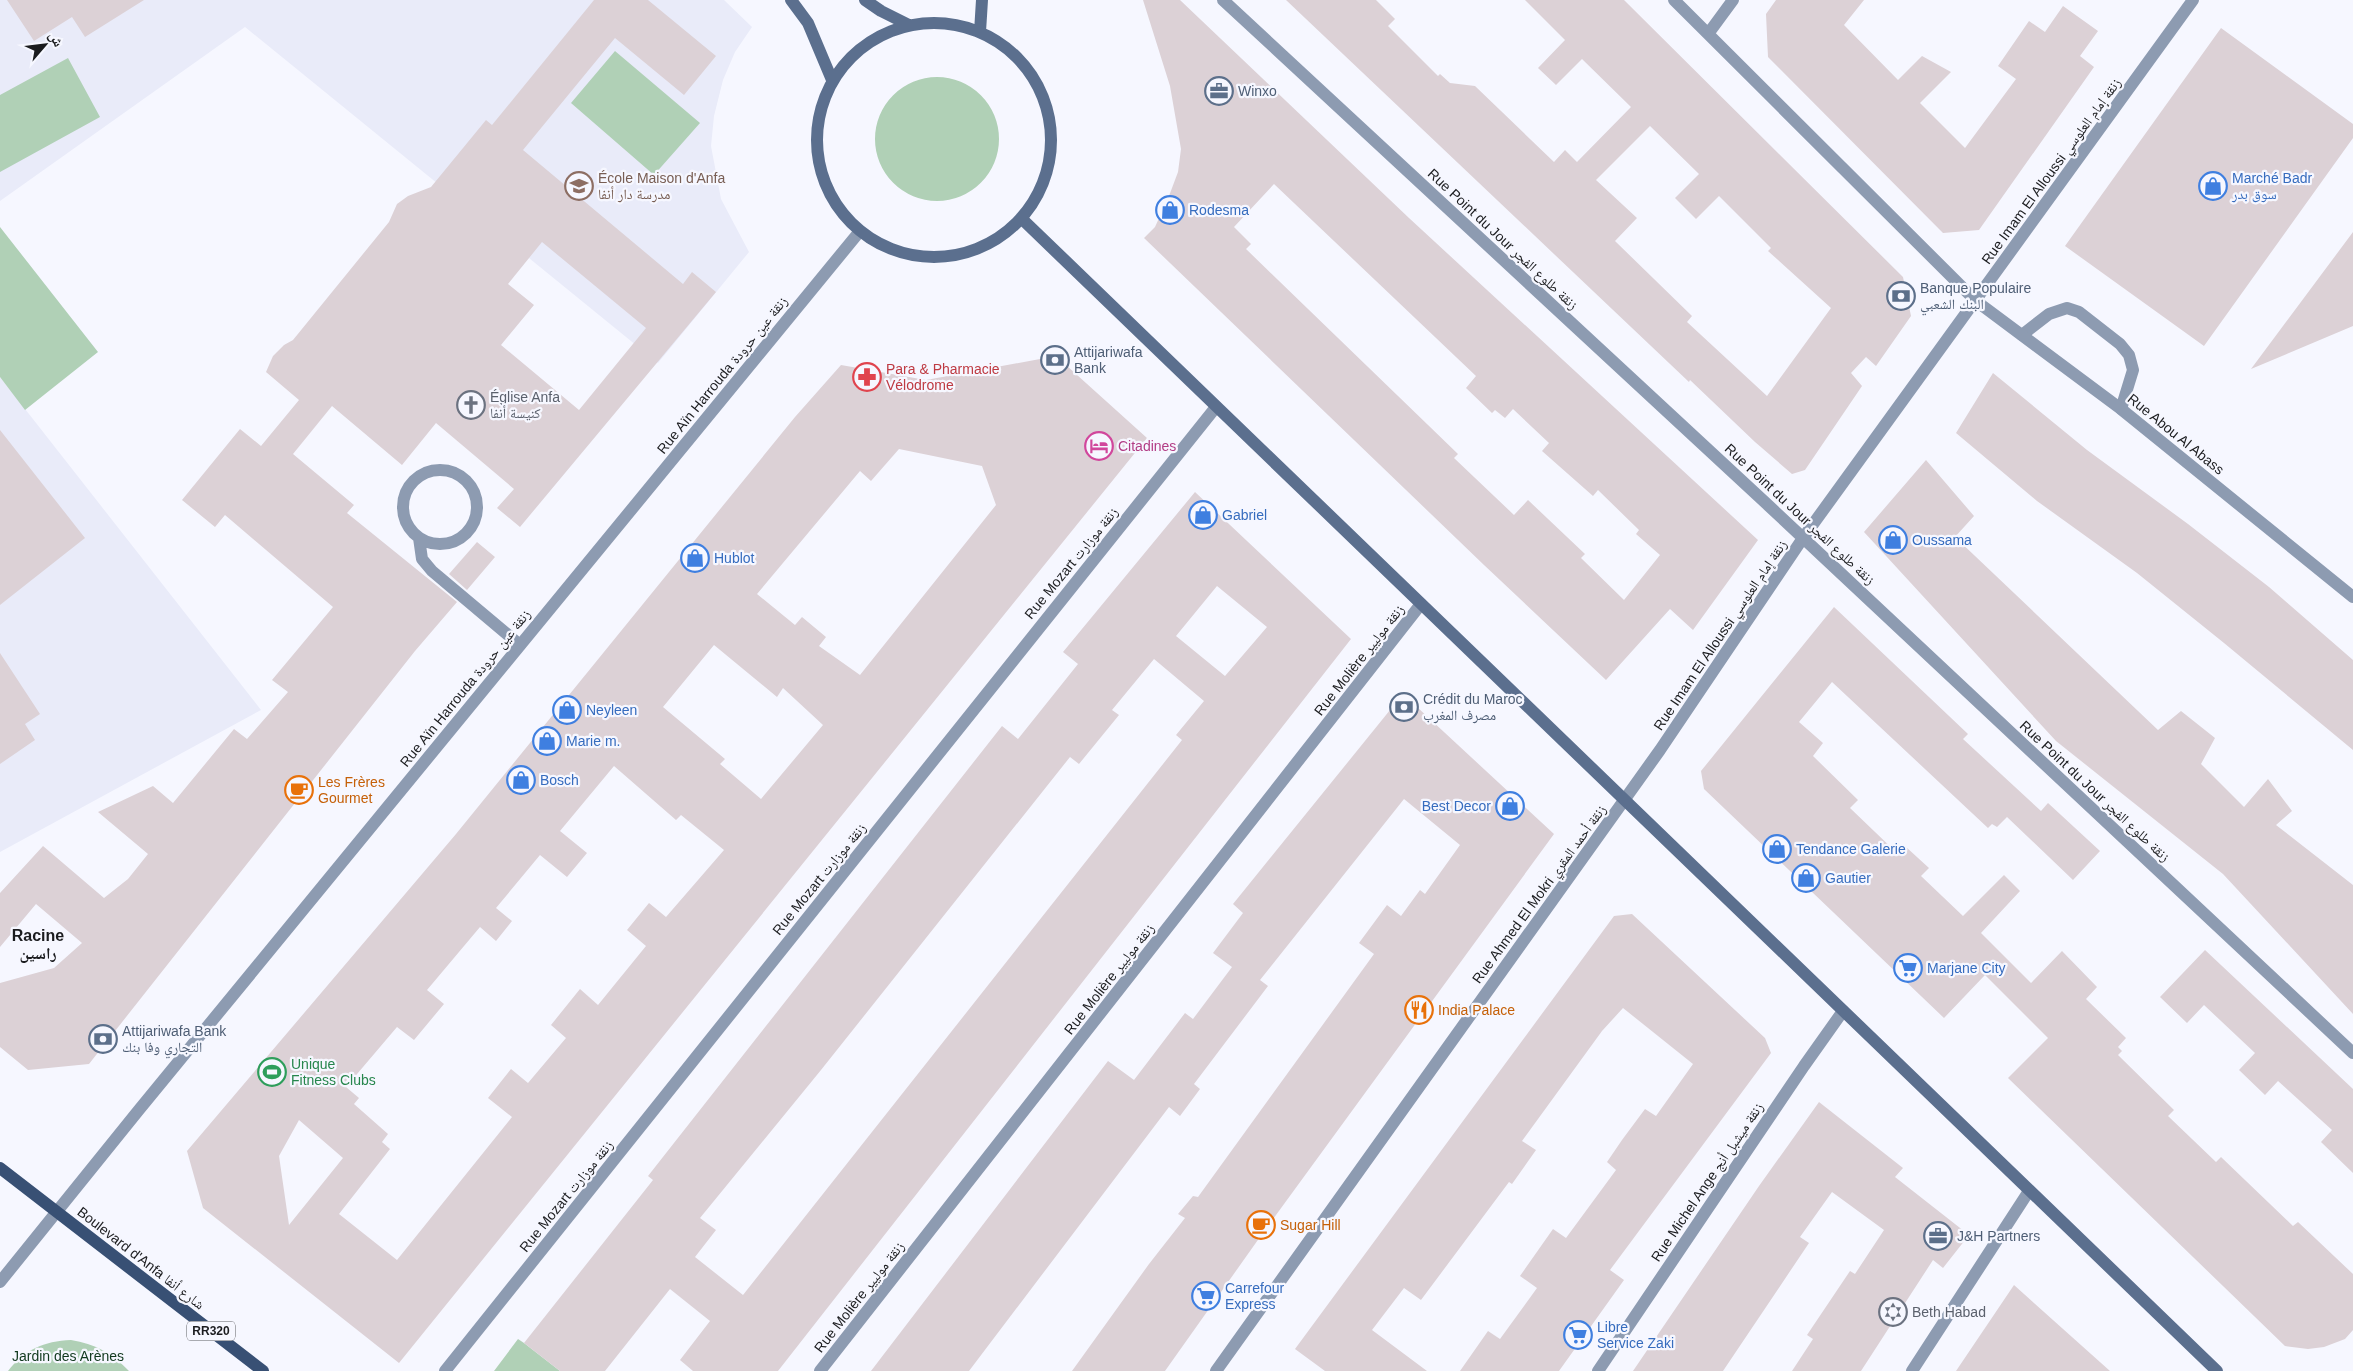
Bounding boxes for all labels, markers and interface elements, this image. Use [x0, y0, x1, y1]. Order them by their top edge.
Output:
north arrow [20, 20, 70, 70]
text: ش [45, 29, 67, 50]
street label: Rue Imam El Alloussi زنقة إمام العلوسي [1978, 75, 2127, 269]
office icon: Winxo [1204, 76, 1234, 106]
place label: Winxo [1238, 83, 1277, 99]
street label: Rue Point du Jour زنقة طلوع الفجر [1423, 165, 1581, 314]
place label: École Maison d'Anfa مدرسة دار أنفا [598, 170, 725, 203]
place label: Marché Badr سوق بدر [2231, 170, 2312, 203]
school or university icon: École Maison d'Anfa مدرسة دار أنفا [564, 171, 594, 201]
shop icon: Marché Badr سوق بدر [2198, 171, 2228, 201]
shop icon: Rodesma [1155, 195, 1185, 225]
place label: Rodesma [1189, 202, 1249, 218]
place label: Banque Populaire البنك الشعبي [1920, 280, 2032, 316]
bank icon: Banque Populaire البنك الشعبي [1886, 281, 1916, 311]
street label: Rue Aïn Harrouda زنقة عين حرودة [654, 293, 791, 457]
place label: Attijariwafa Bank [1074, 344, 1143, 376]
bank icon: Attijariwafa Bank [1040, 345, 1070, 375]
place label: Para & Pharmacie Vélodrome [886, 361, 1000, 393]
pharmacy icon: Para & Pharmacie Vélodrome [852, 362, 882, 392]
place label: Église Anfa كنيسة أنفا [490, 389, 560, 421]
church icon: Église Anfa كنيسة أنفا [456, 390, 486, 420]
street label: Rue Abou Al Abass [2125, 390, 2227, 478]
hotel icon: Citadines [1084, 431, 1114, 461]
place label: Citadines [1118, 438, 1176, 454]
street label: Rue Point du Jour زنقة طلوع الفجر [1720, 440, 1878, 589]
shop icon: Gabriel [1188, 500, 1218, 530]
street label: Rue Mozart زنقة موزارت [1021, 504, 1122, 623]
place label: Gabriel [1222, 507, 1267, 523]
shop icon: Oussama [1878, 525, 1908, 555]
place label: Oussama [1912, 532, 1972, 548]
street label: Rue Imam El Alloussi زنقة إمام العلوسي [1650, 537, 1793, 735]
shop icon: Hublot [680, 543, 710, 573]
place label: Hublot [714, 550, 755, 566]
street label: Rue Molière زنقة موليير [1311, 602, 1408, 719]
street label: Rue Aïn Harrouda زنقة عين حرودة [397, 606, 534, 770]
place label: Crédit du Maroc مصرف المغرب [1423, 691, 1523, 724]
bank icon: Crédit du Maroc مصرف المغرب [1389, 692, 1419, 722]
shop icon: Neyleen [552, 695, 582, 725]
place label: Neyleen [586, 702, 637, 718]
street label: Rue Point du Jour زنقة طلوع الفجر [2015, 717, 2173, 866]
shop icon: Marie m. [532, 726, 562, 756]
place label: Marie m. [566, 733, 620, 749]
shop icon: Bosch [506, 765, 536, 795]
place label: Bosch [540, 772, 579, 788]
place label: Les Frères Gourmet [318, 774, 385, 806]
cafe icon: Les Frères Gourmet [284, 775, 314, 805]
shop icon: Best Decor [1495, 791, 1525, 821]
place label: Best Decor [1422, 798, 1491, 814]
street label: Rue Ahmed El Mokri زنقة أحمد المقري [1469, 802, 1612, 988]
street label: Rue Mozart زنقة موزارت [769, 820, 870, 939]
shop icon: Tendance Galerie [1762, 834, 1792, 864]
place label: Tendance Galerie [1796, 841, 1906, 857]
shop icon: Gautier [1791, 863, 1821, 893]
place label: Gautier [1825, 870, 1871, 886]
street label: Rue Molière زنقة موليير [1061, 921, 1158, 1038]
district label: Racine راسين [12, 927, 64, 963]
supermarket icon: Marjane City [1893, 953, 1923, 983]
place label: Marjane City [1927, 960, 2006, 976]
restaurant icon: India Palace [1404, 995, 1434, 1025]
place label: India Palace [1438, 1002, 1515, 1018]
place label: Attijariwafa Bank التجاري وفا بنك [122, 1023, 227, 1059]
bank icon: Attijariwafa Bank التجاري وفا بنك [88, 1024, 118, 1054]
place label: Unique Fitness Clubs [291, 1056, 376, 1088]
sports icon: Unique Fitness Clubs [257, 1057, 287, 1087]
street label: Rue Michel Ange زنقة ميشبل أنج [1648, 1100, 1768, 1266]
street label: Rue Mozart زنقة موزارت [516, 1137, 617, 1256]
street label: Boulevard d'Anfa شارع أنفا [73, 1203, 208, 1314]
cafe icon: Sugar Hill [1246, 1210, 1276, 1240]
place label: Sugar Hill [1280, 1217, 1341, 1233]
office icon: J&H Partners [1923, 1221, 1953, 1251]
place label: J&H Partners [1957, 1228, 2040, 1244]
street label: Rue Molière زنقة موليير [811, 1239, 908, 1356]
place label: Carrefour Express [1225, 1280, 1284, 1312]
supermarket icon: Carrefour Express [1191, 1281, 1221, 1311]
synagogue icon: Beth Habad [1878, 1297, 1908, 1327]
place label: Beth Habad [1912, 1304, 1986, 1320]
place label: Libre Service Zaki [1597, 1319, 1674, 1351]
supermarket icon: Libre Service Zaki [1563, 1320, 1593, 1350]
road number: RR320 [187, 1322, 235, 1340]
park label: Jardin des Arènes [12, 1348, 124, 1364]

